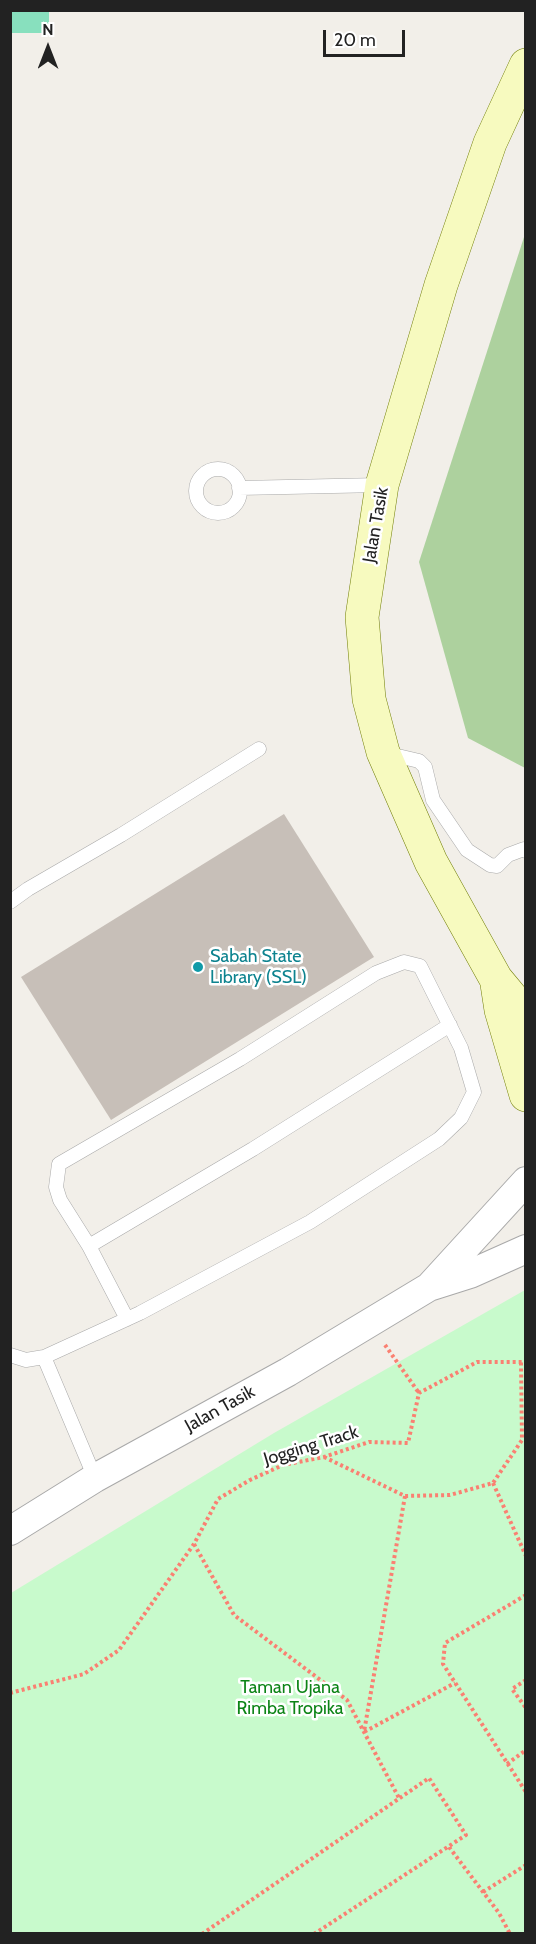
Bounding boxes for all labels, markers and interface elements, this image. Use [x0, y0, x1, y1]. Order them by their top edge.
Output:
north arrow [18, 18, 78, 78]
scale bar [326, 18, 408, 56]
text: N [42, 20, 54, 39]
text: 20 m [334, 29, 376, 51]
street label: Jalan Tasik [359, 485, 393, 565]
place label: Sabah State Library (SSL) [210, 946, 307, 988]
marker: Sabah State Library (SSL) [191, 960, 205, 974]
street label: Jalan Tasik [181, 1381, 259, 1437]
street label: Jogging Track [261, 1421, 361, 1471]
park label: Taman Ujana Rimba Tropika [237, 1677, 343, 1720]

